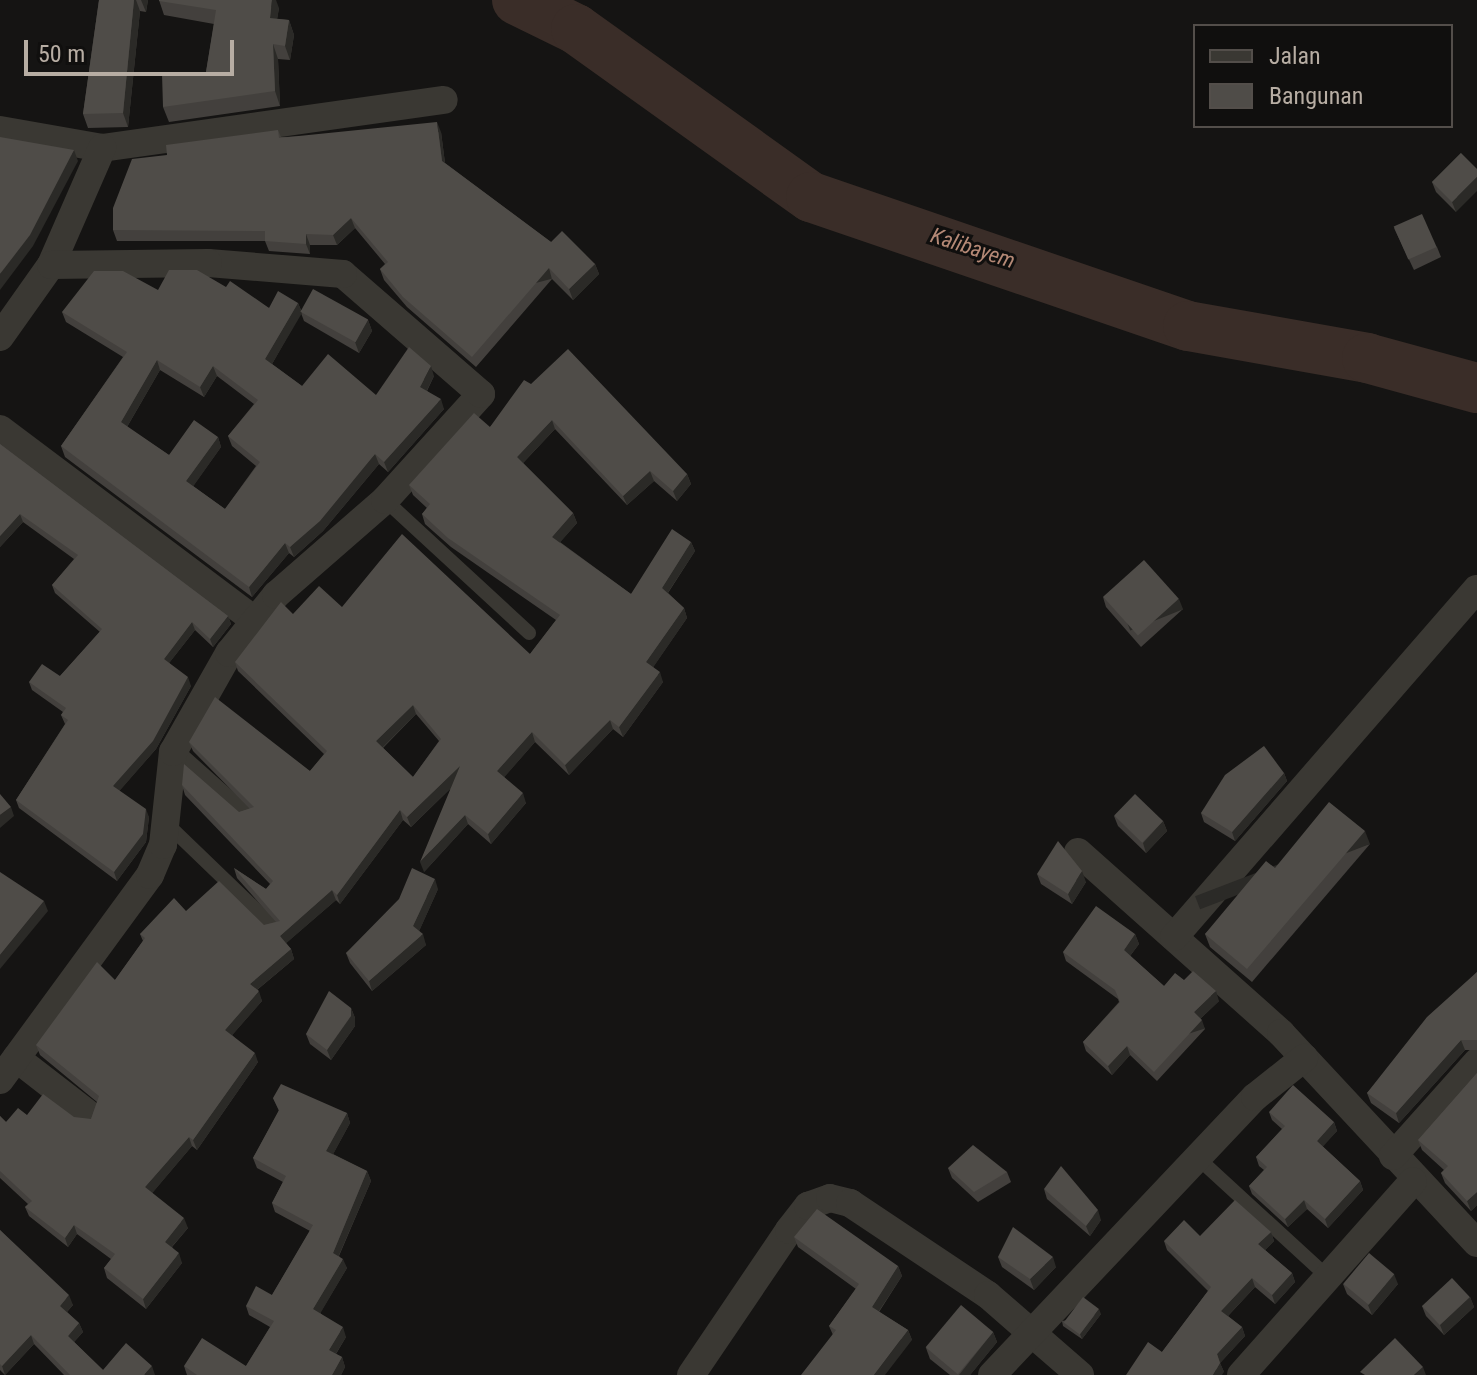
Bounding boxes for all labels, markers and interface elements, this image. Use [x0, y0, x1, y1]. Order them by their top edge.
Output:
scale bar [28, 24, 238, 74]
legend [1193, 24, 1453, 128]
text: 50 m [38, 40, 85, 68]
text: Jalan [1269, 42, 1321, 70]
text: Bangunan [1269, 82, 1363, 110]
water label: Kalibayem [928, 222, 1018, 274]

